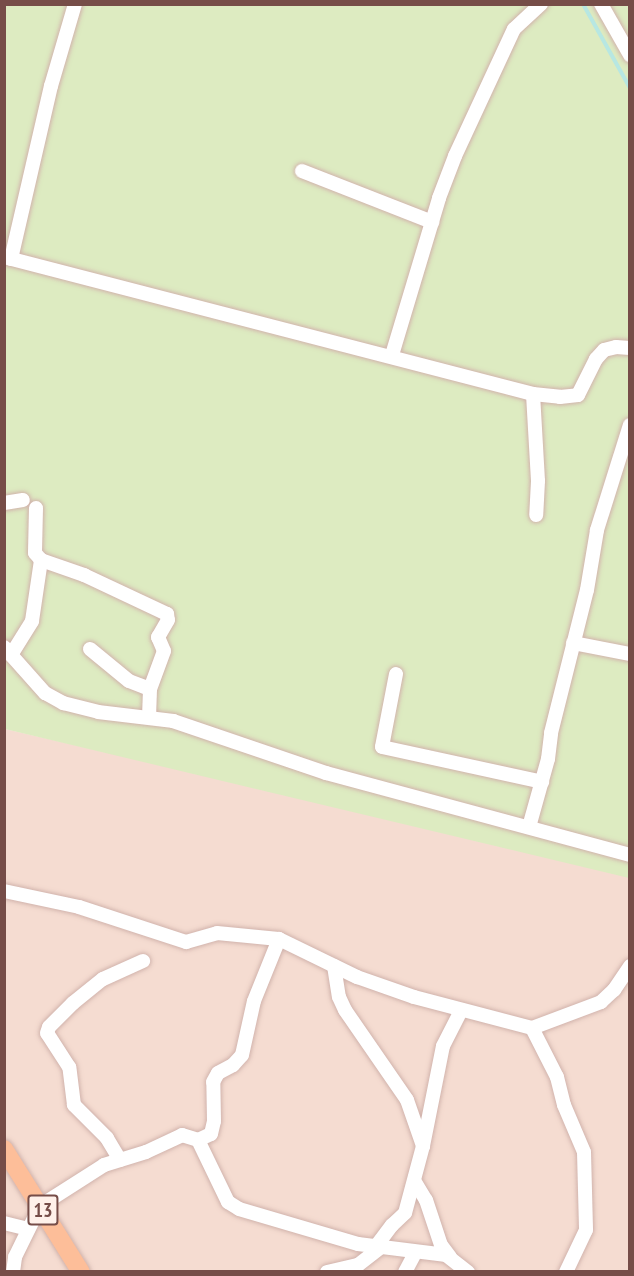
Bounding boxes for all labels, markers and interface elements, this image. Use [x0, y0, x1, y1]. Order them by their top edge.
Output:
road number: 13 [26, 1193, 60, 1227]

